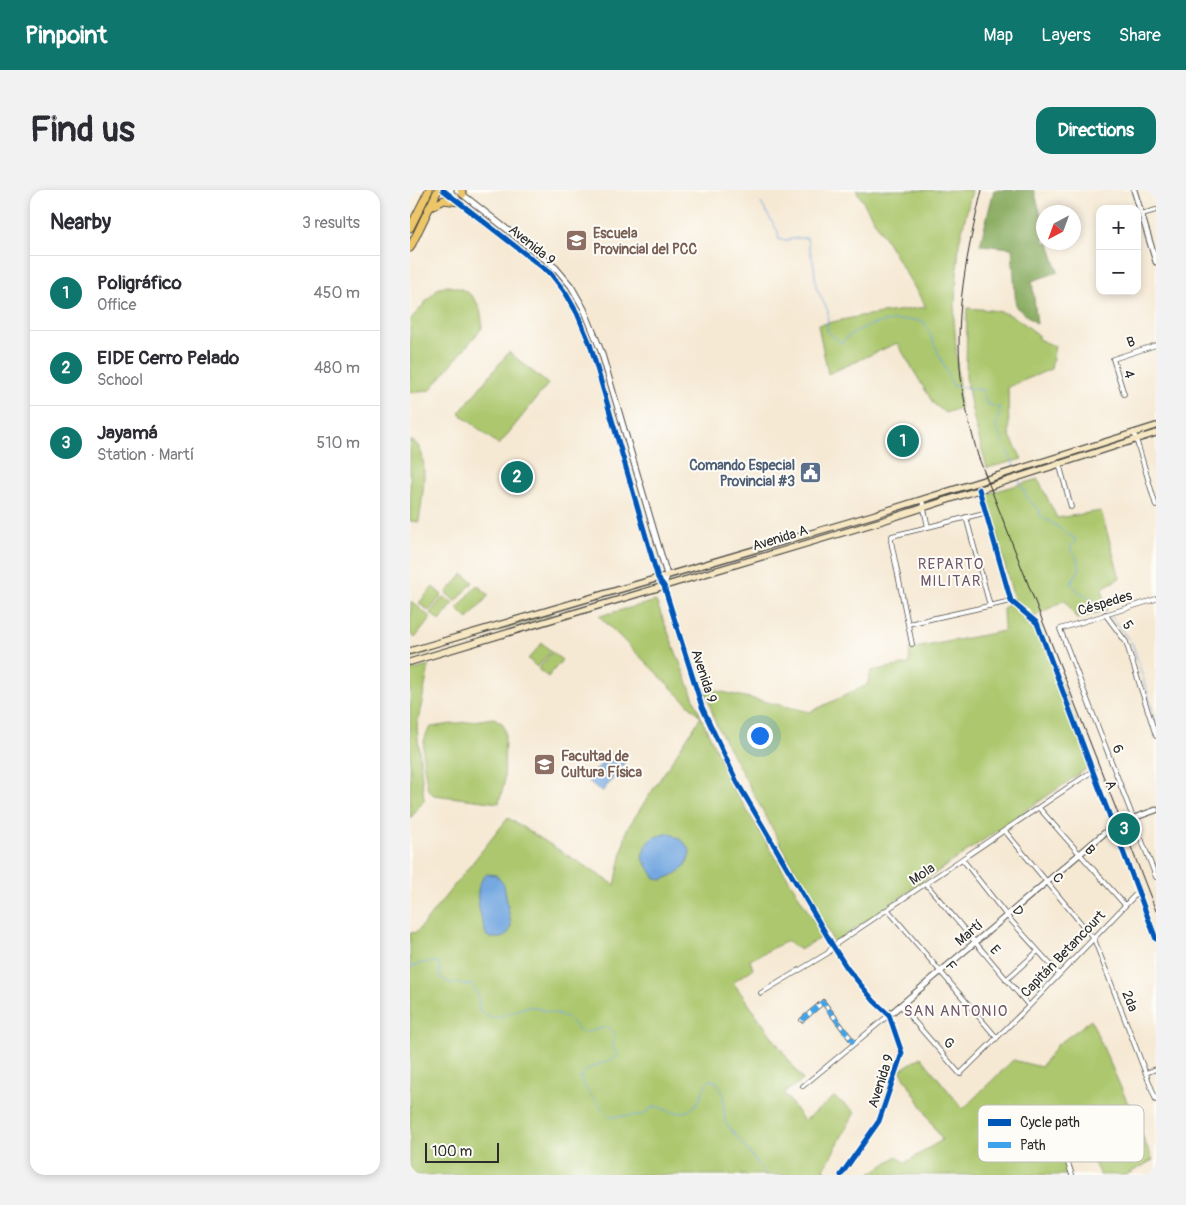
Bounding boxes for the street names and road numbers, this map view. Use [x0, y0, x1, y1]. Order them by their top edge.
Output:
street label: Avenida 9 [505, 221, 559, 269]
street label: B [1125, 333, 1137, 351]
street label: 4 [1120, 368, 1138, 380]
street label: Avenida A [750, 522, 810, 554]
street label: Céspedes [1076, 586, 1135, 619]
street label: 5 [1119, 617, 1137, 633]
street label: Avenida 9 [687, 647, 721, 705]
street label: 6 [1109, 742, 1127, 756]
street label: A [1101, 778, 1121, 792]
street label: B [1081, 841, 1099, 859]
street label: Mola [906, 859, 938, 889]
street label: C [1049, 869, 1068, 887]
street label: D [1009, 902, 1027, 920]
street label: Capitán Betancourt [1017, 907, 1109, 1001]
street label: Martí [952, 916, 986, 950]
street label: E [986, 942, 1004, 958]
street label: F [942, 957, 960, 975]
street label: 2da [1118, 988, 1142, 1014]
street label: G [940, 1034, 958, 1052]
street label: Avenida 9 [864, 1052, 898, 1110]

